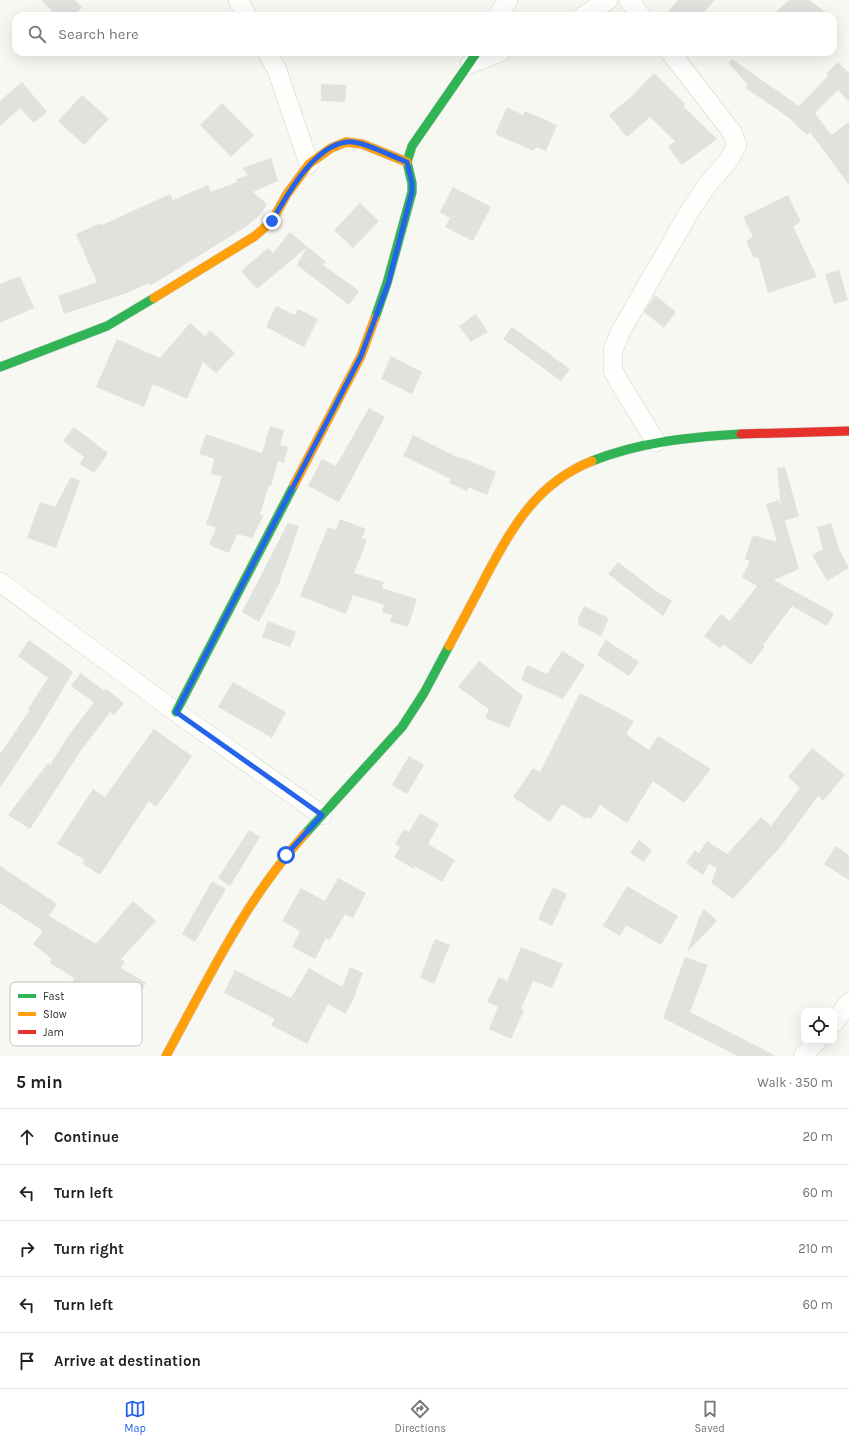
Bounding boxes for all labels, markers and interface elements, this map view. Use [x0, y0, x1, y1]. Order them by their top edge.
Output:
search box [12, 12, 837, 56]
icon: search [26, 23, 48, 45]
text: Search here [58, 25, 139, 43]
route end [263, 212, 281, 230]
route start [277, 846, 295, 864]
legend [10, 982, 142, 1046]
text: Fast [43, 990, 64, 1003]
text: Slow [43, 1008, 67, 1021]
map controls [801, 1008, 837, 1044]
button: locate [801, 1008, 837, 1044]
text: Jam [43, 1026, 64, 1039]
text: 5 min [16, 1072, 63, 1092]
text: Walk · 350 m [757, 1075, 833, 1090]
icon: ahead [16, 1126, 38, 1148]
text: Continue [54, 1128, 119, 1146]
text: 20 m [803, 1129, 833, 1144]
icon: left [16, 1182, 38, 1204]
text: Turn left [54, 1184, 113, 1202]
text: 60 m [803, 1185, 833, 1200]
icon: right [16, 1238, 38, 1260]
text: Turn right [54, 1240, 124, 1258]
text: 210 m [798, 1241, 833, 1256]
icon: left [16, 1294, 38, 1316]
text: Turn left [54, 1296, 113, 1314]
text: 60 m [803, 1297, 833, 1312]
icon: arrive [16, 1350, 38, 1372]
text: Arrive at destination [54, 1352, 201, 1370]
tab: Map [124, 1398, 146, 1435]
tab: Directions [394, 1398, 446, 1435]
tab: Saved [694, 1398, 725, 1435]

